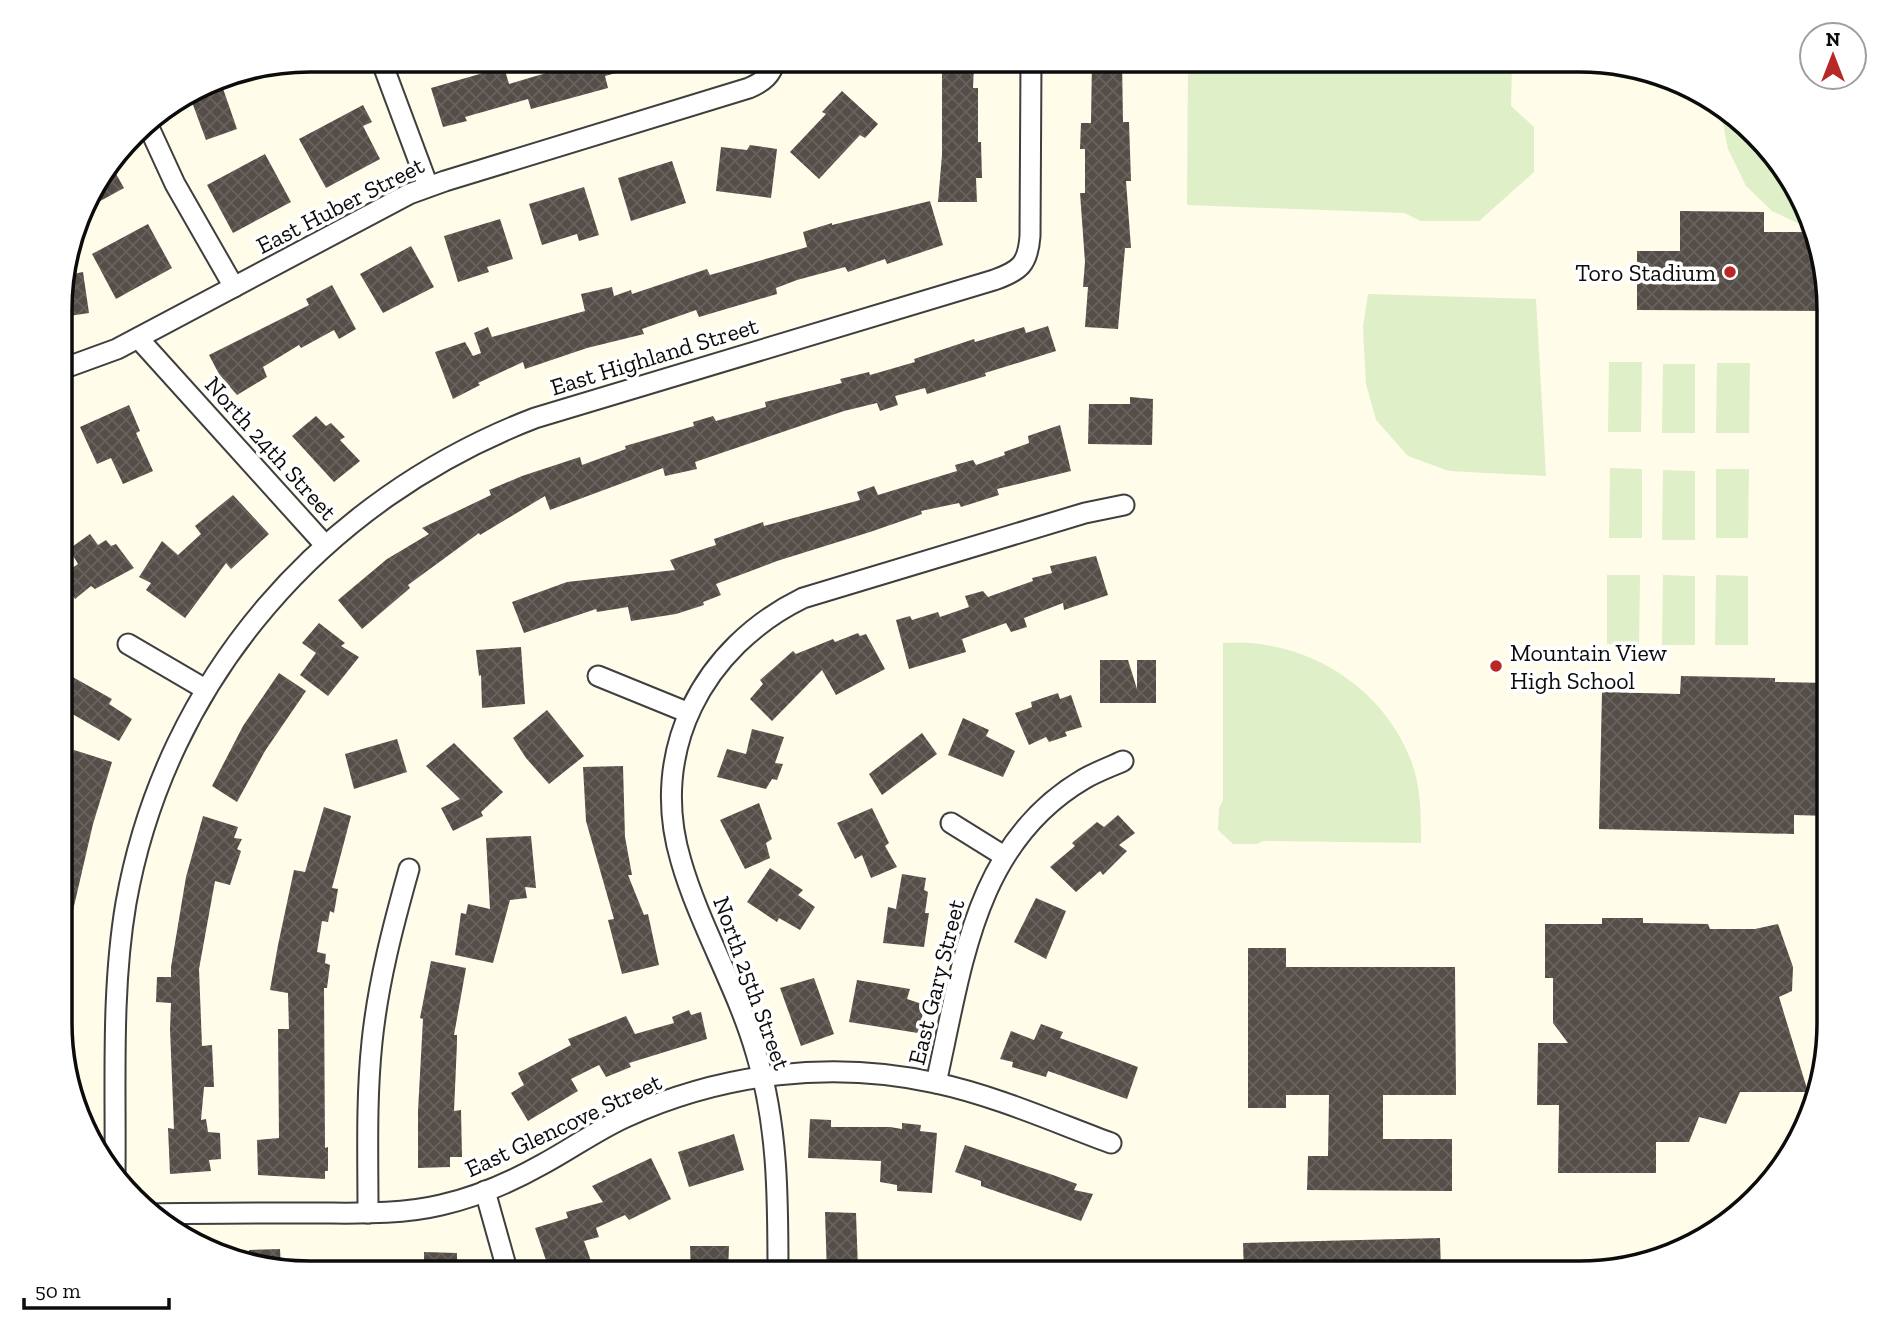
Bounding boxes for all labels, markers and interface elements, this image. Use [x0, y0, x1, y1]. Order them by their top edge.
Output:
north arrow [1798, 21, 1868, 91]
text: N [1826, 28, 1840, 51]
street label: East Huber Street [251, 150, 429, 260]
place label: Toro Stadium [1575, 258, 1716, 287]
marker: Toro Stadium [1722, 264, 1738, 280]
street label: East Highland Street [547, 311, 761, 401]
street label: North 24th Street [199, 370, 343, 526]
place label: Mountain View High School [1510, 638, 1668, 695]
marker: Mountain View High School [1488, 658, 1504, 674]
street label: North 25th Street [707, 892, 797, 1074]
street label: East Gary Street [901, 896, 971, 1068]
street label: East Glencove Street [460, 1067, 666, 1183]
scale bar [24, 1266, 170, 1310]
text: 50 m [35, 1278, 81, 1303]

